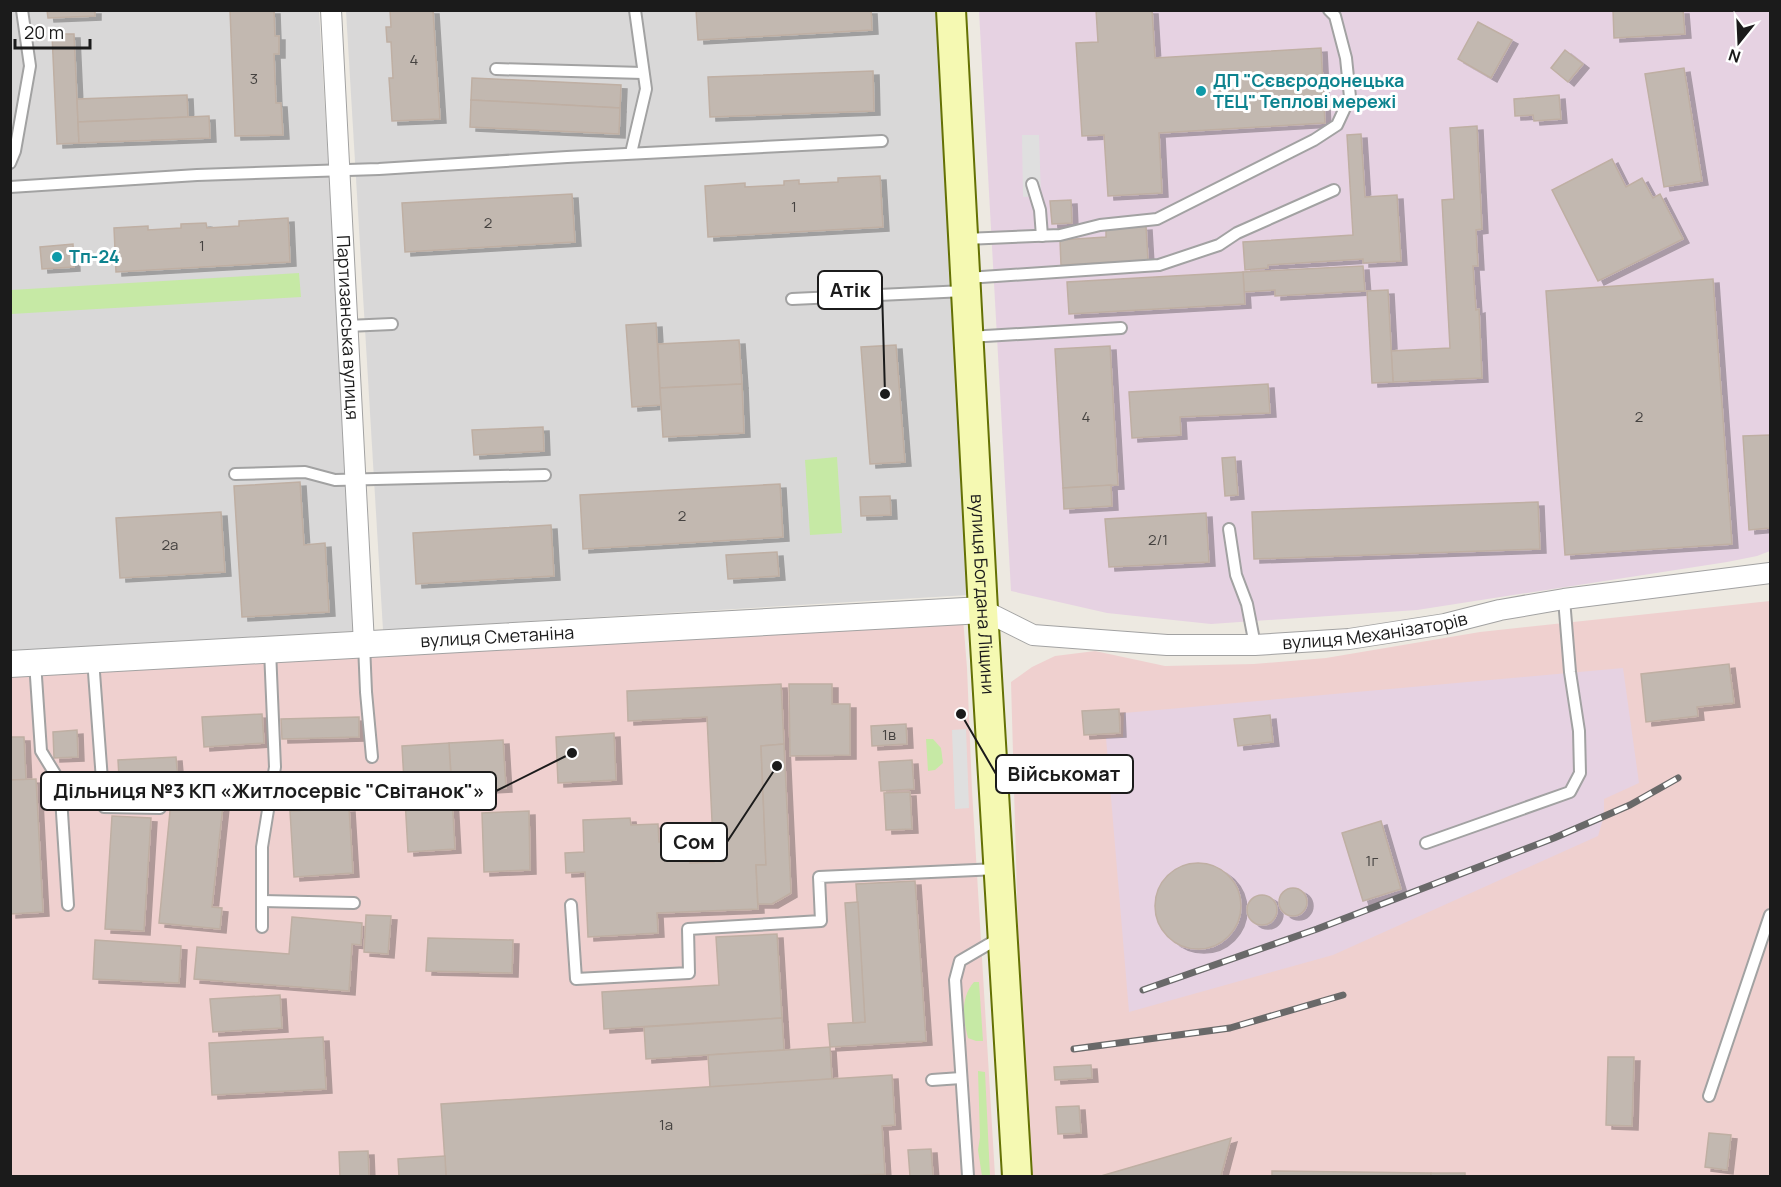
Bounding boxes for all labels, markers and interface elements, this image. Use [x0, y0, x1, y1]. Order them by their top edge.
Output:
scale bar [15, 12, 90, 50]
north arrow [1709, 12, 1769, 72]
text: 20 m [24, 20, 64, 44]
text: N [1725, 44, 1743, 69]
house number: 4 [410, 49, 419, 70]
house number: 3 [250, 68, 258, 89]
place label: ДП "Сєвєродонецька ТЕЦ" Теплові мережі [1213, 68, 1405, 113]
marker: ДП "Сєвєродонецька ТЕЦ" Теплові мережі [1194, 84, 1208, 98]
house number: 1 [791, 196, 797, 217]
house number: 2 [484, 212, 492, 233]
house number: 1 [199, 235, 205, 256]
street label: Партизанська вулиця [332, 235, 365, 420]
place label: Тп-24 [69, 244, 120, 268]
marker: Тп-24 [50, 250, 64, 264]
callout: Атік [818, 271, 882, 309]
text: Атік [830, 276, 871, 303]
house number: 4 [1082, 406, 1091, 427]
house number: 2 [1635, 406, 1643, 427]
street label: вулиця Богдана Ліщини [966, 493, 1001, 695]
house number: 2 [678, 505, 686, 526]
house number: 2/1 [1148, 529, 1168, 550]
house number: 2а [162, 534, 178, 555]
street label: вулиця Механізаторів [1282, 606, 1470, 654]
street label: вулиця Сметаніна [420, 620, 575, 652]
house number: 1в [882, 724, 896, 745]
callout: Військомат [996, 755, 1133, 793]
text: Військомат [1008, 760, 1121, 787]
callout: Дільниця №3 КП «Житлосервіс "Світанок"» [41, 772, 496, 810]
text: Дільниця №3 КП «Житлосервіс "Світанок"» [53, 777, 485, 804]
callout: Сом [661, 823, 727, 861]
text: Сом [673, 828, 715, 855]
house number: 1г [1366, 850, 1378, 871]
house number: 1а [659, 1114, 673, 1135]

